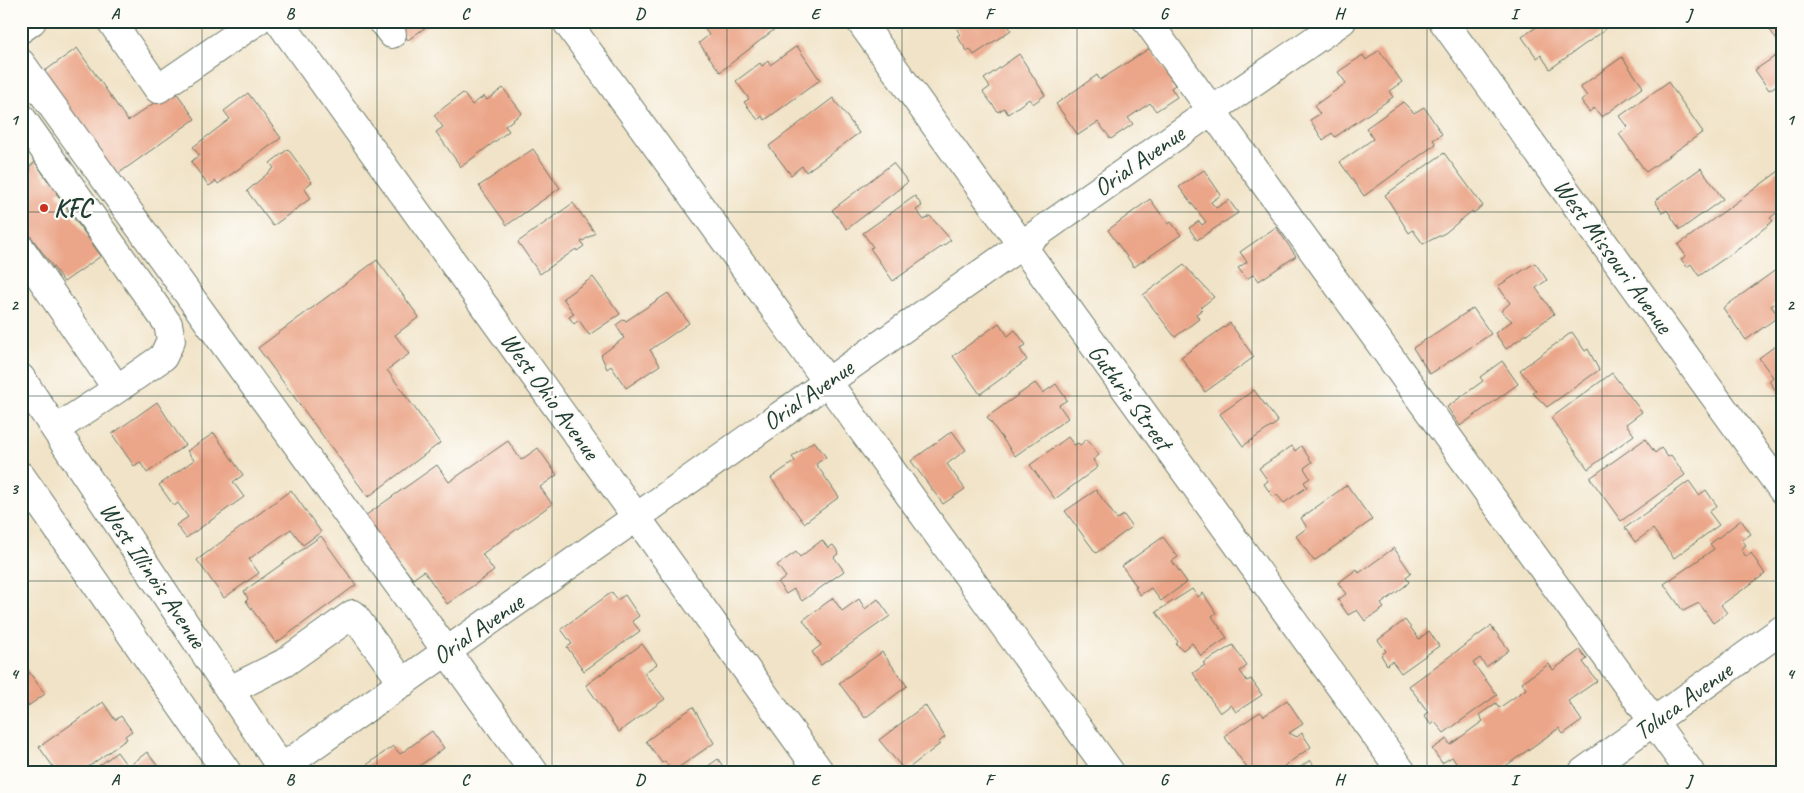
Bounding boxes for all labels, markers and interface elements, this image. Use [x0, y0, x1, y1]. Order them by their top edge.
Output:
text: A [111, 4, 121, 24]
text: B [286, 4, 296, 24]
text: C [461, 4, 471, 24]
text: D [635, 4, 646, 24]
text: E [811, 4, 822, 24]
text: F [985, 4, 996, 24]
text: G [1160, 4, 1170, 24]
text: H [1334, 4, 1346, 24]
text: I [1511, 4, 1521, 24]
text: J [1685, 4, 1694, 24]
text: 1 [10, 110, 19, 130]
text: 1 [1786, 110, 1795, 130]
street label: Orial Avenue [1087, 117, 1192, 204]
street label: West Missouri Avenue [1546, 172, 1681, 341]
place label: KFC [54, 192, 95, 224]
marker: KFC [38, 202, 50, 214]
text: 2 [10, 295, 19, 315]
text: 2 [1786, 295, 1795, 315]
street label: West Ohio Avenue [493, 326, 608, 468]
street label: Guthrie Street [1081, 338, 1181, 459]
street label: Orial Avenue [756, 351, 861, 438]
text: 3 [10, 479, 19, 499]
text: 3 [1786, 479, 1795, 499]
street label: West Illinois Avenue [92, 496, 215, 656]
street label: Orial Avenue [426, 585, 531, 672]
street label: Toluca Avenue [1627, 653, 1740, 747]
text: 4 [10, 664, 19, 684]
text: 4 [1786, 664, 1795, 684]
text: A [111, 770, 121, 790]
text: B [286, 770, 296, 790]
text: C [461, 770, 471, 790]
text: D [635, 770, 646, 790]
text: E [811, 770, 822, 790]
text: F [985, 770, 996, 790]
text: G [1160, 770, 1170, 790]
text: H [1334, 770, 1346, 790]
text: I [1511, 770, 1521, 790]
text: J [1685, 770, 1694, 790]

